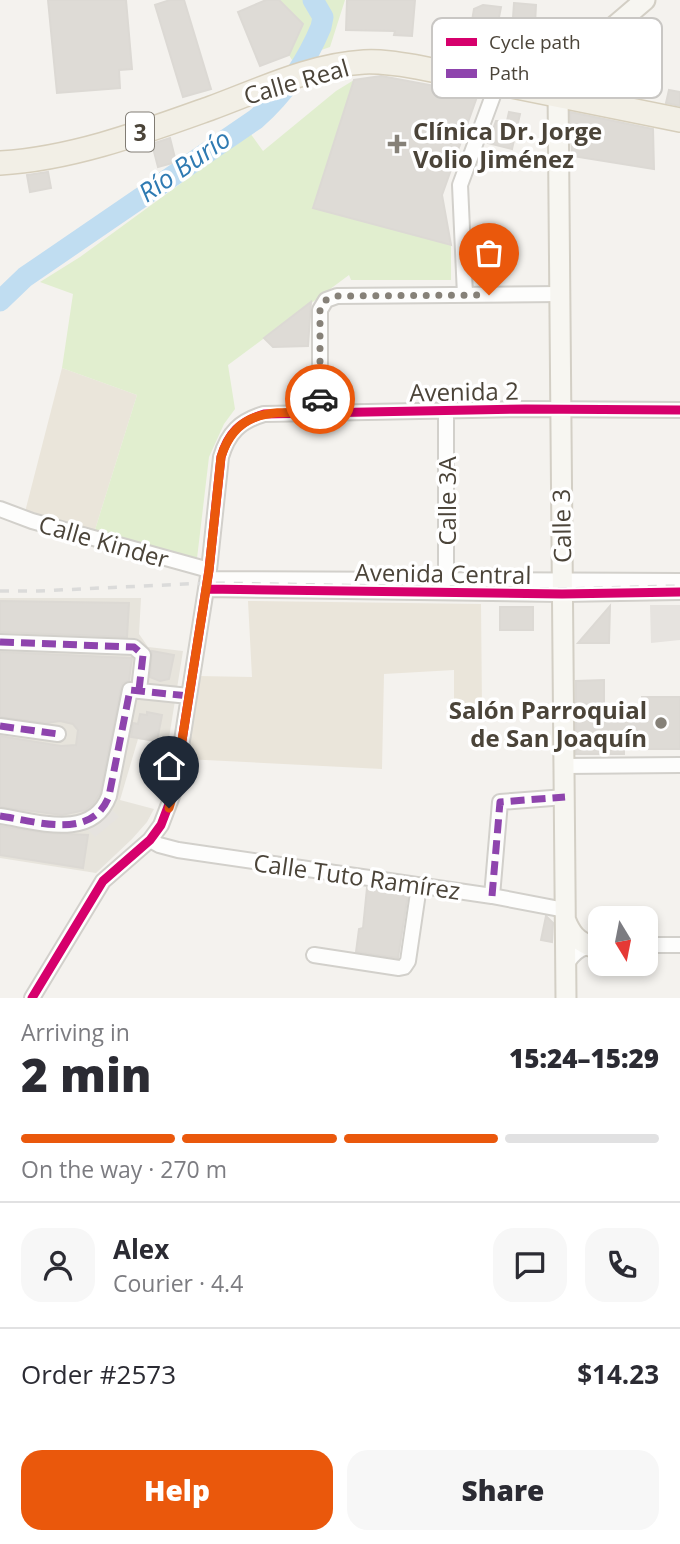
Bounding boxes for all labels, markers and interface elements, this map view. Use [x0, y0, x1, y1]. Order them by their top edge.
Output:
legend [432, 18, 662, 98]
text: Cycle path [489, 29, 581, 55]
street label: Calle Real [240, 50, 352, 112]
text: Path [489, 60, 529, 86]
road number: 3 [126, 113, 154, 152]
place label: Clínica Dr. Jorge Volio Jiménez [413, 114, 602, 175]
water label: Río Burío [131, 120, 237, 210]
marker: Clínica Dr. Jorge Volio Jiménez [387, 134, 407, 154]
pin [459, 223, 519, 295]
icon: bag [470, 234, 508, 272]
courier [285, 364, 355, 434]
street label: Avenida 2 [409, 374, 519, 408]
icon: car [301, 380, 339, 418]
street label: Calle 3A [430, 456, 463, 546]
street label: Calle 3 [544, 489, 578, 563]
street label: Calle Kinder [35, 507, 173, 575]
street label: Avenida Central [354, 555, 532, 591]
place label: Salón Parroquial de San Joaquín [449, 693, 647, 754]
marker: Salón Parroquial de San Joaquín [653, 715, 669, 731]
pin [139, 736, 199, 808]
icon: home [150, 747, 188, 785]
street label: Calle Tuto Ramírez [252, 845, 462, 907]
north arrow [588, 906, 658, 976]
map controls [588, 906, 658, 976]
text: Arriving in [21, 1016, 130, 1048]
text: 15:24–15:29 [509, 1040, 659, 1076]
text: 2 min [21, 1043, 152, 1105]
text: On the way · 270 m [21, 1153, 227, 1185]
button: person [21, 1228, 95, 1302]
button: chat [493, 1228, 567, 1302]
button: phone [585, 1228, 659, 1302]
text: Alex [113, 1231, 169, 1267]
text: Courier · 4.4 [113, 1267, 243, 1299]
text: Order #2573 [21, 1356, 176, 1392]
text: $14.23 [577, 1356, 659, 1392]
button: Help [21, 1450, 333, 1530]
button: Share [347, 1450, 659, 1530]

